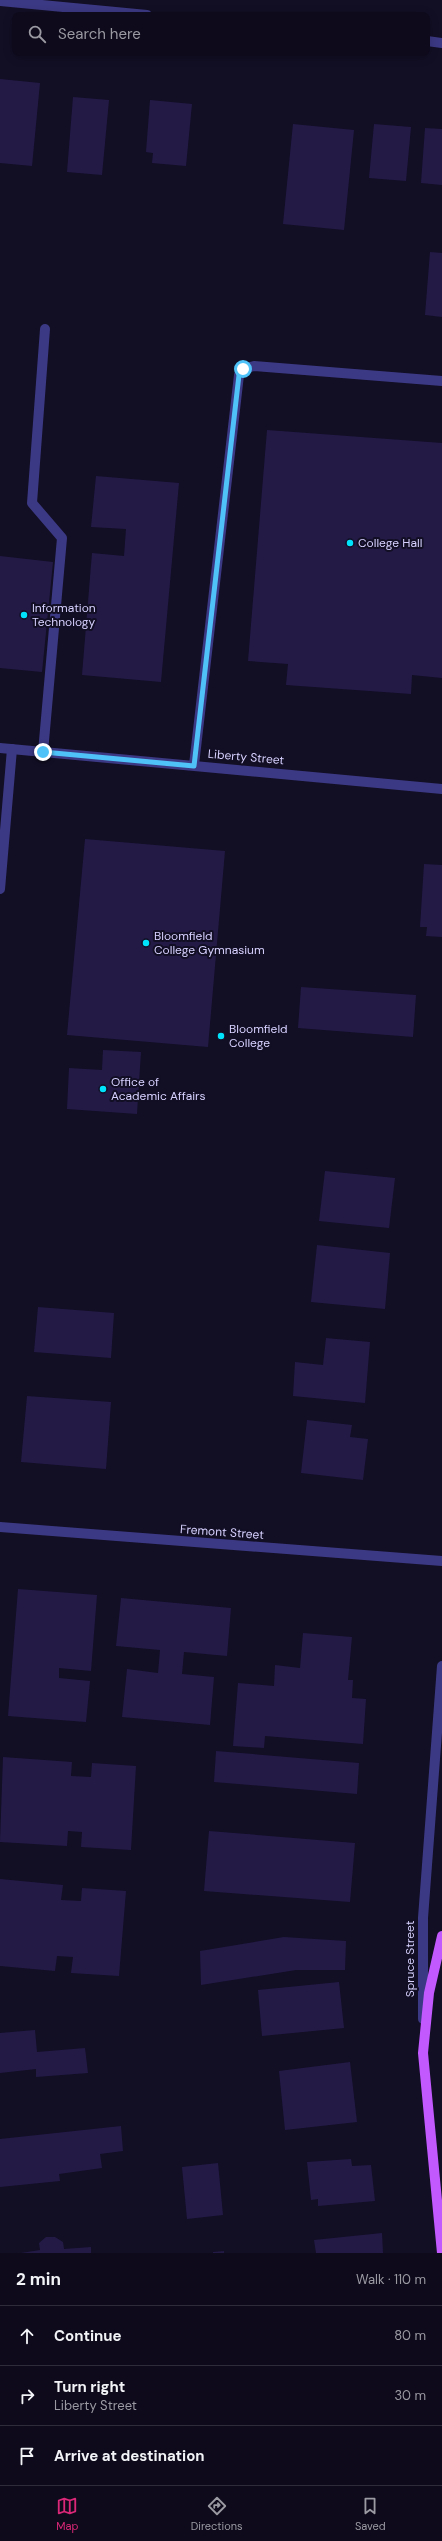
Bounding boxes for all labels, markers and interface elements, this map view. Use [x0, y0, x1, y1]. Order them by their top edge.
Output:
search box [12, 12, 430, 56]
icon: search [26, 23, 48, 45]
text: Search here [58, 24, 141, 44]
route start [234, 360, 252, 378]
place label: College Hall [358, 535, 422, 551]
marker: College Hall [345, 538, 355, 548]
place label: Information Technology [32, 600, 96, 630]
marker: Information Technology [19, 610, 29, 620]
route end [34, 743, 52, 761]
street label: Liberty Street [207, 746, 285, 768]
place label: Bloomfield College Gymnasium [154, 928, 265, 958]
marker: Bloomfield College Gymnasium [141, 938, 151, 948]
place label: Bloomfield College [229, 1021, 288, 1051]
marker: Bloomfield College [216, 1031, 226, 1041]
place label: Office of Academic Affairs [111, 1074, 206, 1104]
marker: Office of Academic Affairs [98, 1084, 108, 1094]
street label: Fremont Street [180, 1521, 265, 1543]
street label: Spruce Street [402, 1920, 418, 1997]
text: 2 min [16, 2268, 61, 2290]
text: Walk · 110 m [356, 2271, 426, 2288]
icon: ahead [16, 2325, 38, 2347]
text: Continue [54, 2326, 122, 2346]
text: 80 m [394, 2327, 426, 2344]
text: Turn right [54, 2377, 125, 2397]
icon: right [16, 2385, 38, 2407]
text: 30 m [394, 2387, 426, 2404]
text: Liberty Street [54, 2397, 137, 2414]
icon: arrive [16, 2445, 38, 2467]
text: Arrive at destination [54, 2446, 205, 2466]
tab: Map [56, 2495, 78, 2533]
tab: Directions [191, 2495, 243, 2533]
tab: Saved [355, 2495, 386, 2533]

